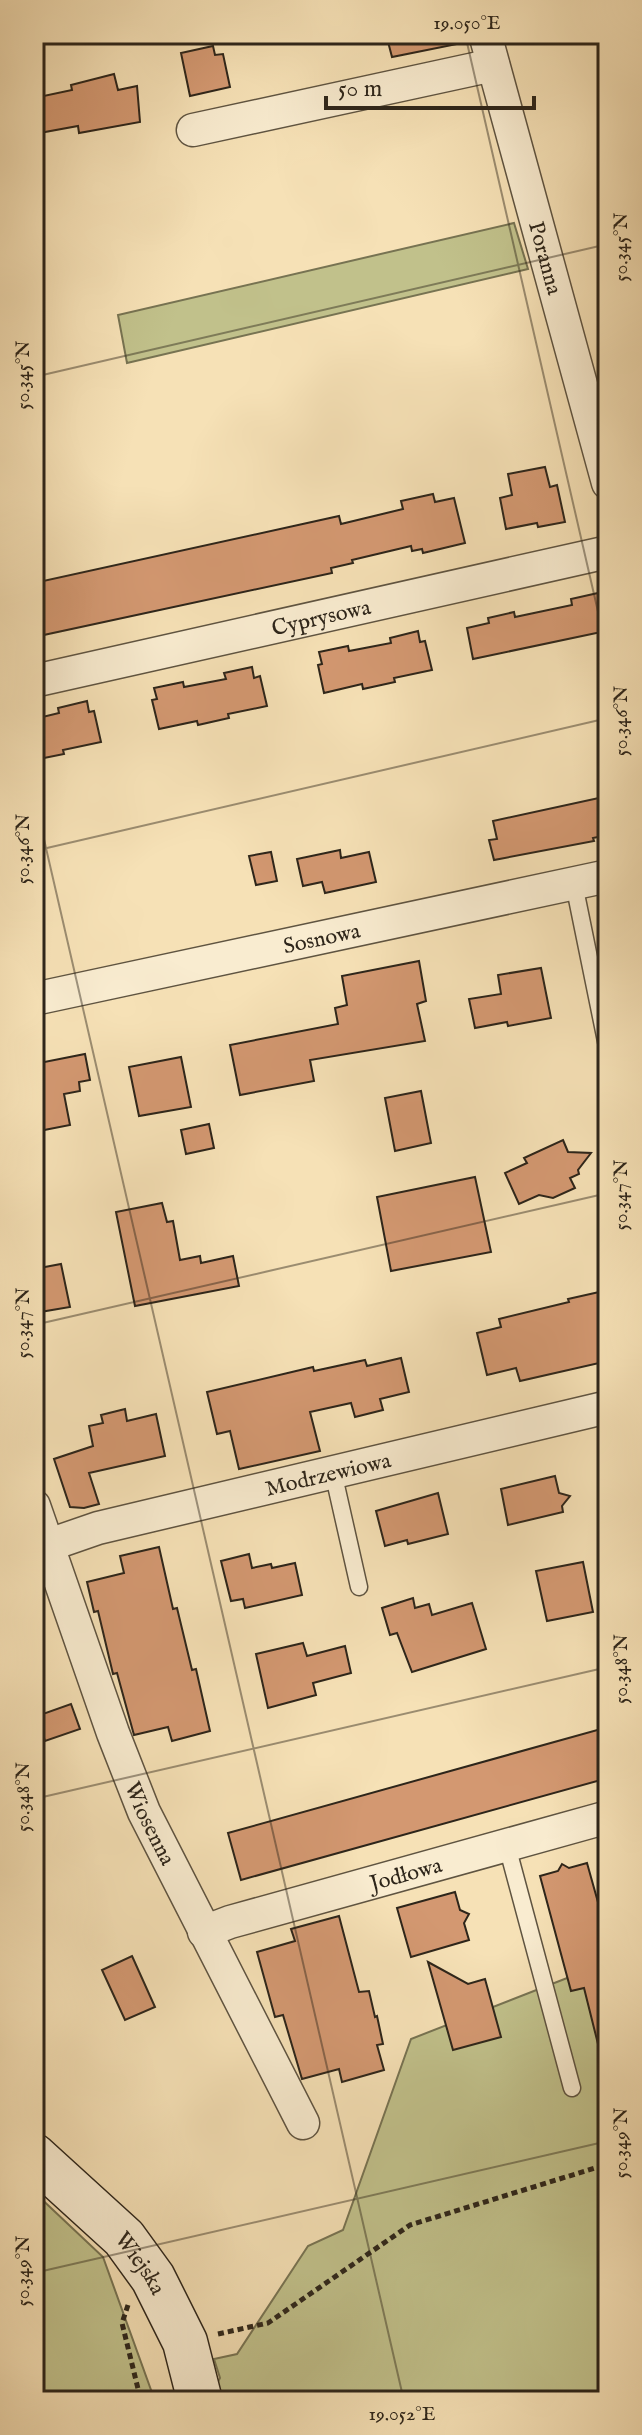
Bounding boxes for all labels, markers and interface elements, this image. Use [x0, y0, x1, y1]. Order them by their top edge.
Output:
text: 19.050°E [433, 11, 501, 36]
scale bar [326, 60, 534, 110]
text: 50 m [338, 74, 382, 105]
text: 50.345°N [609, 212, 634, 282]
street label: Poranna [521, 219, 568, 298]
text: 50.345°N [11, 340, 36, 410]
street label: Cyprysowa [269, 594, 374, 643]
text: 50.346°N [609, 686, 634, 756]
text: 50.346°N [11, 814, 36, 884]
street label: Sosnowa [281, 917, 364, 961]
text: 50.347°N [609, 1160, 634, 1230]
text: 50.347°N [11, 1288, 36, 1358]
street label: Modrzewiowa [263, 1447, 394, 1504]
text: 50.348°N [609, 1634, 634, 1704]
text: 50.348°N [11, 1762, 36, 1832]
street label: Wiosenna [117, 1778, 181, 1871]
street label: Jodłowa [364, 1852, 446, 1899]
text: 50.349°N [609, 2108, 634, 2178]
street label: Wiejska [108, 2227, 171, 2300]
text: 50.349°N [11, 2236, 36, 2306]
text: 19.052°E [368, 2402, 436, 2427]

